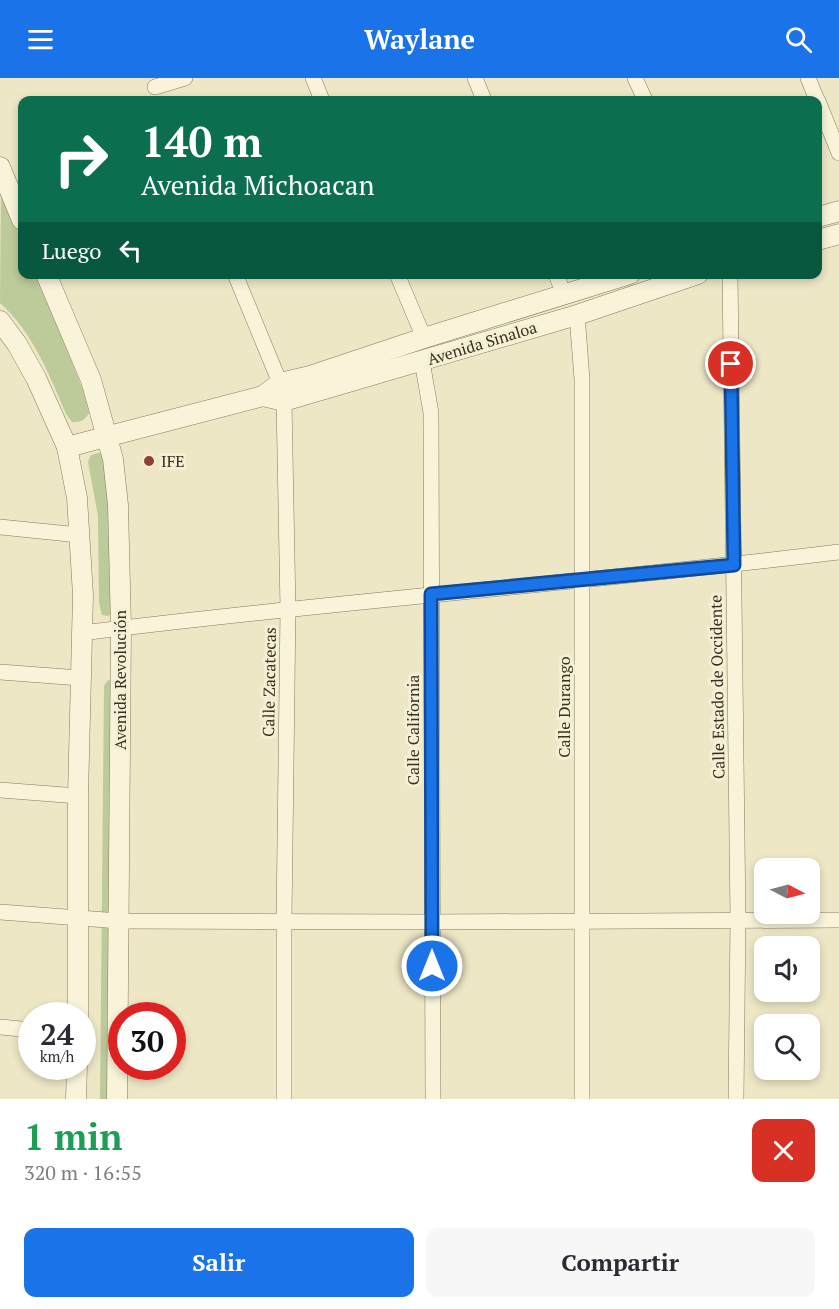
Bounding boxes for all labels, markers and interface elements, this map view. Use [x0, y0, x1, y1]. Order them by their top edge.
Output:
text: Waylane [364, 21, 475, 57]
icon: menu [24, 23, 57, 56]
icon: search [782, 23, 815, 56]
text: 140 m [141, 113, 262, 169]
icon: right [42, 120, 120, 198]
text: Avenida Michoacan [141, 167, 374, 203]
icon: left [114, 234, 147, 267]
text: Luego [42, 236, 102, 265]
street label: Avenida Sinaloa [424, 316, 540, 370]
pin [705, 338, 756, 389]
icon: arrive [714, 347, 747, 380]
place label: IFE [161, 450, 185, 472]
marker: IFE [142, 454, 156, 468]
street label: Calle Estado de Occidente [704, 595, 730, 779]
street label: Avenida Revolución [109, 610, 131, 750]
street label: Calle Zacatecas [257, 627, 281, 737]
street label: Calle Durango [553, 656, 575, 758]
street label: Calle California [402, 675, 424, 785]
north arrow [754, 858, 820, 924]
map controls [754, 858, 820, 1080]
position arrow [400, 934, 464, 998]
button: sound [754, 936, 820, 1002]
speed limit sign: 30 [108, 1002, 186, 1080]
text: 24 [40, 1014, 74, 1054]
button: search [754, 1014, 820, 1080]
text: km/h [40, 1046, 74, 1066]
text: 1 min [24, 1113, 122, 1160]
button: close [752, 1119, 815, 1182]
text: 320 m · 16:55 [24, 1159, 142, 1186]
button: Salir [24, 1228, 414, 1297]
button: Compartir [426, 1228, 815, 1297]

